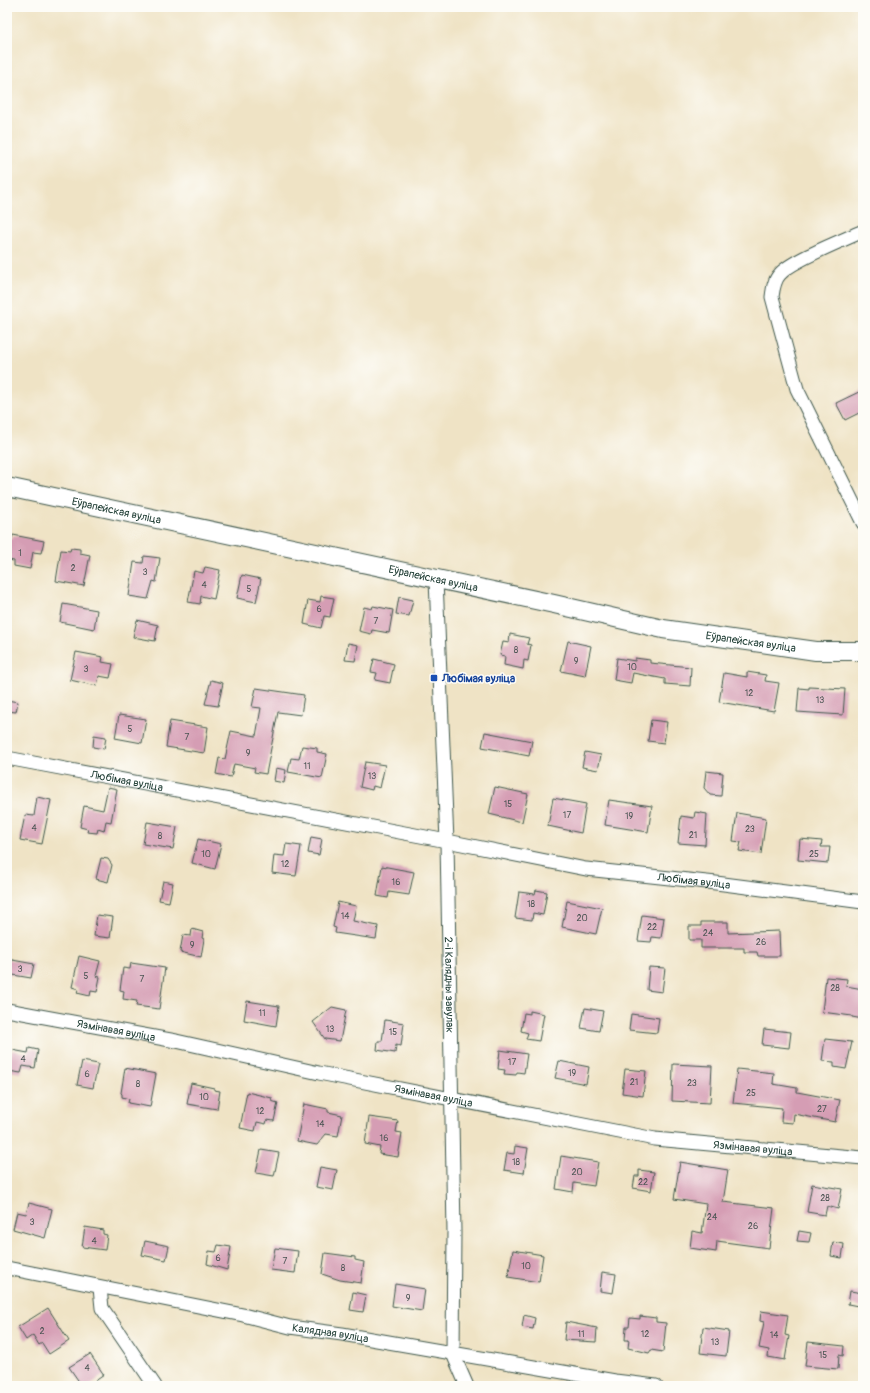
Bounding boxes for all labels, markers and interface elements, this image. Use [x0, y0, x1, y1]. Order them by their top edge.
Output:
street label: Еўрапейская вуліца [71, 495, 162, 526]
house number: 1 [18, 548, 22, 559]
street label: Еўрапейская вуліца [387, 562, 479, 594]
house number: 2 [70, 563, 76, 574]
house number: 3 [142, 567, 148, 578]
house number: 4 [201, 580, 207, 591]
house number: 5 [247, 584, 252, 595]
house number: 6 [316, 604, 322, 615]
house number: 7 [374, 616, 379, 627]
street label: Еўрапейская вуліца [705, 629, 797, 655]
house number: 8 [514, 645, 519, 656]
house number: 9 [574, 656, 579, 667]
house number: 10 [627, 662, 637, 673]
house number: 3 [83, 664, 89, 675]
place label: Любімая вуліца [441, 672, 515, 685]
marker: Любімая вуліца [429, 673, 439, 683]
house number: 12 [745, 688, 753, 699]
house number: 13 [816, 695, 824, 706]
house number: 5 [128, 724, 133, 735]
house number: 7 [185, 732, 190, 743]
house number: 9 [246, 748, 251, 759]
house number: 11 [303, 761, 311, 772]
street label: Любімая вуліца [89, 767, 164, 794]
house number: 13 [368, 771, 376, 782]
house number: 15 [504, 799, 512, 810]
house number: 17 [563, 810, 571, 821]
house number: 19 [625, 811, 633, 822]
house number: 4 [31, 823, 37, 834]
house number: 23 [745, 824, 755, 835]
house number: 21 [689, 830, 697, 841]
house number: 8 [158, 831, 163, 842]
house number: 10 [201, 849, 211, 860]
house number: 25 [809, 849, 819, 860]
house number: 12 [281, 859, 289, 870]
street label: Любімая вуліца [656, 870, 731, 891]
house number: 16 [392, 877, 400, 888]
house number: 18 [527, 899, 535, 910]
house number: 14 [341, 911, 350, 922]
house number: 20 [576, 913, 588, 924]
house number: 22 [647, 922, 657, 933]
house number: 24 [703, 928, 714, 939]
street label: 2-і Калядны завулак [442, 936, 457, 1033]
house number: 26 [756, 937, 766, 948]
house number: 9 [190, 940, 195, 951]
house number: 3 [17, 964, 23, 975]
house number: 5 [84, 971, 89, 982]
house number: 7 [140, 974, 145, 985]
house number: 28 [830, 983, 840, 994]
house number: 11 [258, 1008, 266, 1019]
street label: Язмінавая вуліца [76, 1016, 156, 1044]
house number: 13 [326, 1024, 334, 1035]
house number: 15 [389, 1027, 397, 1038]
house number: 4 [20, 1054, 26, 1065]
house number: 17 [508, 1057, 516, 1068]
house number: 19 [568, 1068, 576, 1079]
house number: 6 [84, 1069, 90, 1080]
house number: 21 [630, 1077, 638, 1088]
house number: 23 [687, 1078, 697, 1089]
house number: 8 [136, 1079, 141, 1090]
street label: Язмінавая вуліца [393, 1081, 474, 1110]
house number: 25 [746, 1088, 756, 1099]
house number: 10 [199, 1092, 209, 1103]
house number: 27 [817, 1104, 827, 1115]
house number: 12 [256, 1106, 264, 1117]
house number: 14 [316, 1119, 325, 1130]
house number: 16 [380, 1133, 388, 1144]
street label: Язмінавая вуліца [713, 1138, 793, 1158]
house number: 18 [512, 1157, 520, 1168]
house number: 20 [571, 1167, 583, 1178]
house number: 22 [638, 1177, 648, 1188]
house number: 28 [820, 1193, 830, 1204]
house number: 24 [707, 1212, 718, 1223]
house number: 3 [29, 1217, 35, 1228]
house number: 26 [748, 1221, 758, 1232]
house number: 4 [91, 1236, 97, 1247]
house number: 6 [215, 1253, 221, 1264]
house number: 7 [283, 1256, 288, 1267]
house number: 10 [521, 1261, 531, 1272]
house number: 8 [341, 1263, 346, 1274]
house number: 9 [406, 1293, 411, 1304]
street label: Калядная вуліца [291, 1321, 370, 1345]
house number: 2 [39, 1326, 45, 1337]
house number: 11 [577, 1329, 585, 1340]
house number: 12 [641, 1329, 649, 1340]
house number: 14 [770, 1330, 779, 1341]
house number: 13 [711, 1337, 719, 1348]
house number: 15 [819, 1350, 827, 1361]
house number: 4 [84, 1363, 90, 1374]

